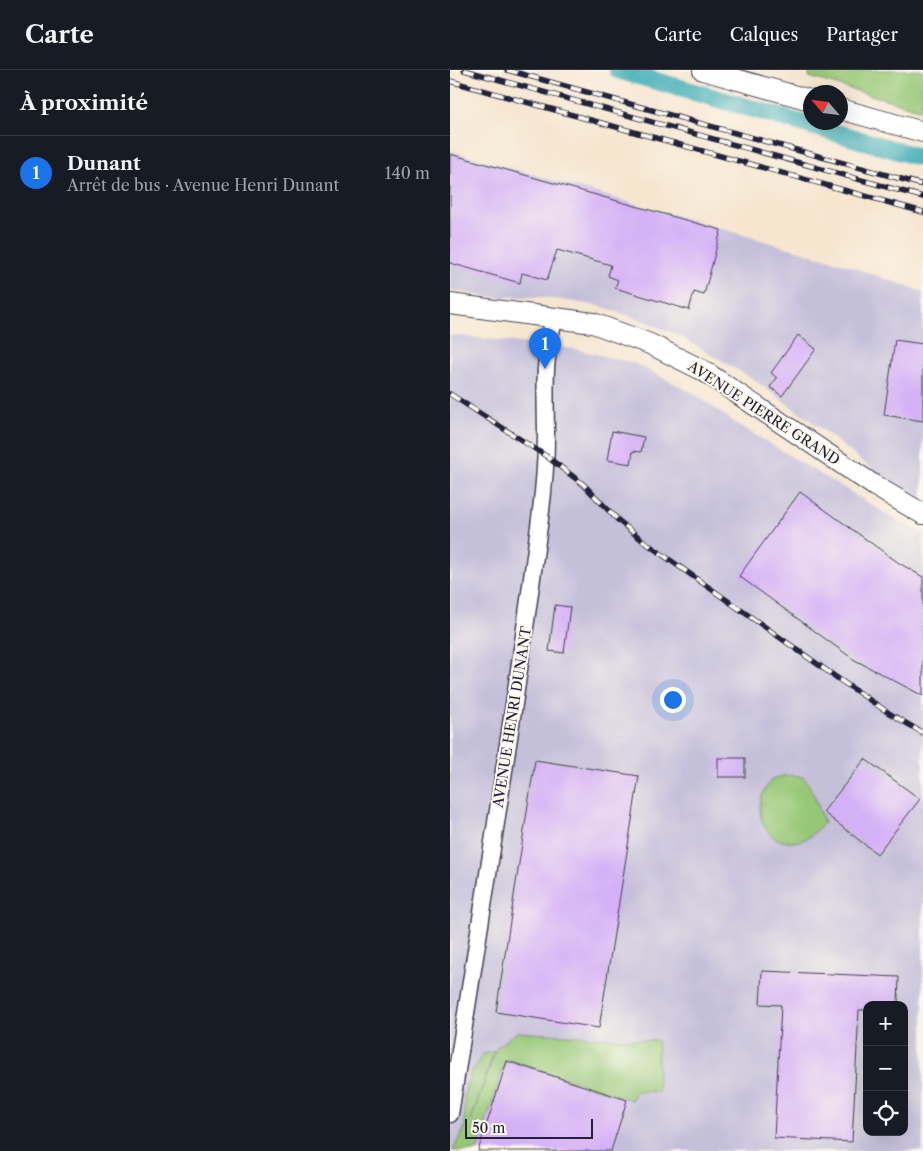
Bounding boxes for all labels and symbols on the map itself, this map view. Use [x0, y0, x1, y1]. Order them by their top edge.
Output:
north arrow [803, 85, 848, 130]
pin: 1 [529, 328, 561, 369]
street label: AVENUE PIERRE GRAND [684, 357, 843, 469]
street label: AVENUE HENRI DUNANT [489, 625, 535, 810]
your location [660, 687, 686, 713]
scale bar [465, 1116, 592, 1139]

